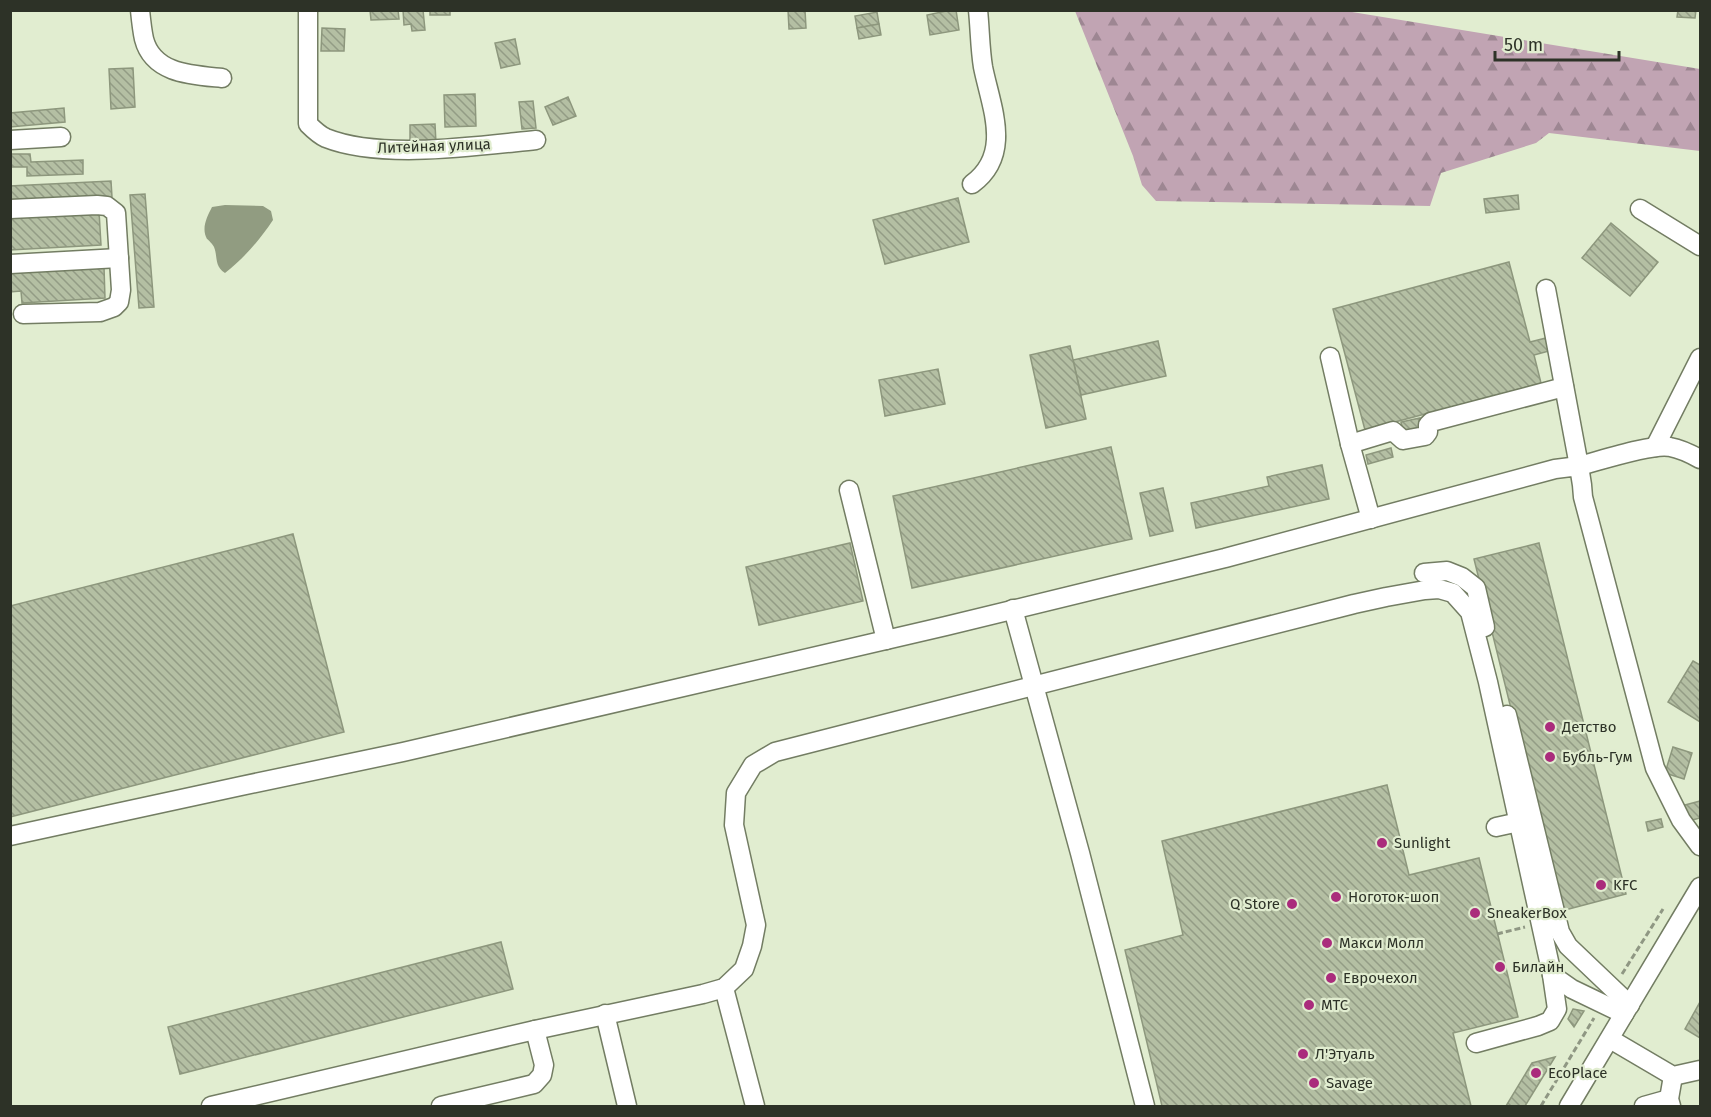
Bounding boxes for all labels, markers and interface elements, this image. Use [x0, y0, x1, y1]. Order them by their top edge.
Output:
scale bar [1495, 24, 1620, 62]
text: 50 m [1504, 34, 1543, 56]
street label: Литейная улица [377, 135, 491, 157]
place label: Детство [1561, 718, 1616, 736]
marker: Детство [1543, 720, 1557, 734]
place label: Бубль-Гум [1562, 748, 1633, 766]
marker: Бубль-Гум [1543, 750, 1557, 764]
place label: Sunlight [1394, 834, 1451, 852]
marker: Sunlight [1375, 836, 1389, 850]
place label: KFC [1613, 876, 1638, 894]
marker: KFC [1594, 878, 1608, 892]
place label: Ноготок-шоп [1348, 888, 1439, 906]
marker: Ноготок-шоп [1329, 890, 1343, 904]
place label: Q Store [1230, 895, 1280, 913]
marker: Q Store [1285, 897, 1299, 911]
place label: SneakerBox [1487, 904, 1567, 922]
marker: SneakerBox [1468, 906, 1482, 920]
place label: Макси Молл [1339, 934, 1424, 952]
marker: Макси Молл [1320, 936, 1334, 950]
place label: Билайн [1512, 958, 1564, 976]
marker: Билайн [1493, 960, 1507, 974]
place label: Еврочехол [1343, 969, 1418, 987]
marker: Еврочехол [1324, 971, 1338, 985]
place label: МТС [1321, 996, 1349, 1014]
marker: МТС [1302, 998, 1316, 1012]
place label: Л'Этуаль [1315, 1045, 1375, 1063]
marker: Л'Этуаль [1296, 1047, 1310, 1061]
place label: EcoPlace [1548, 1064, 1607, 1082]
marker: EcoPlace [1529, 1066, 1543, 1080]
place label: Savage [1326, 1074, 1373, 1092]
marker: Savage [1307, 1076, 1321, 1090]

